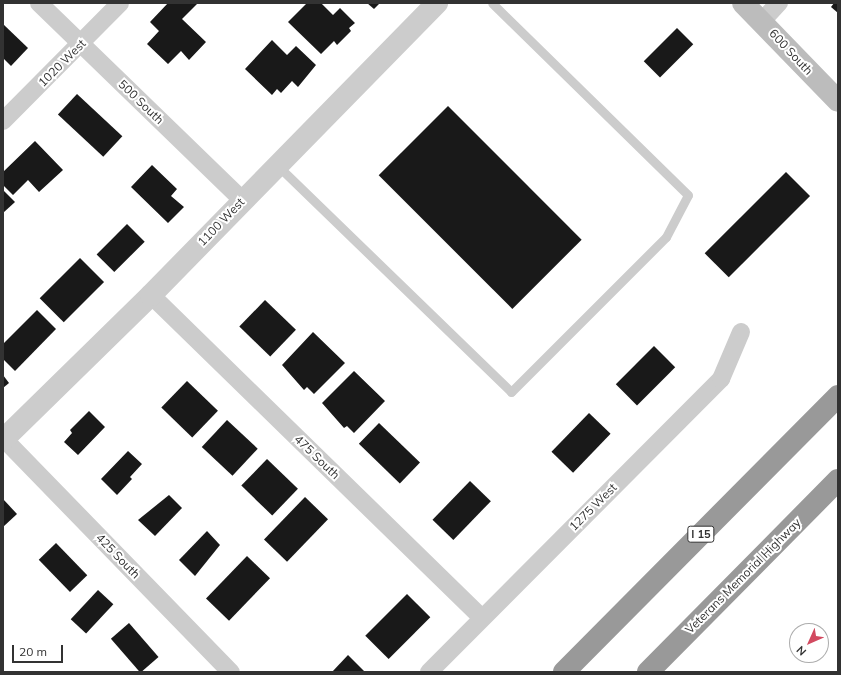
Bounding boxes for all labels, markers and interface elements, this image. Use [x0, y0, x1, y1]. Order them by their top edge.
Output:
street label: 600 South [766, 26, 816, 78]
street label: 1020 West [35, 36, 89, 90]
street label: 500 South [115, 77, 167, 127]
street label: 1100 West [195, 195, 247, 249]
street label: 475 South [291, 432, 343, 482]
street label: 1275 West [566, 480, 620, 534]
street label: Veterans Memorial Highway [682, 515, 804, 637]
road number: I 15 [687, 525, 715, 543]
street label: 425 South [93, 530, 143, 582]
north arrow [789, 623, 829, 663]
scale bar [14, 637, 65, 663]
text: N [793, 643, 809, 659]
text: 20 m [19, 644, 47, 659]

